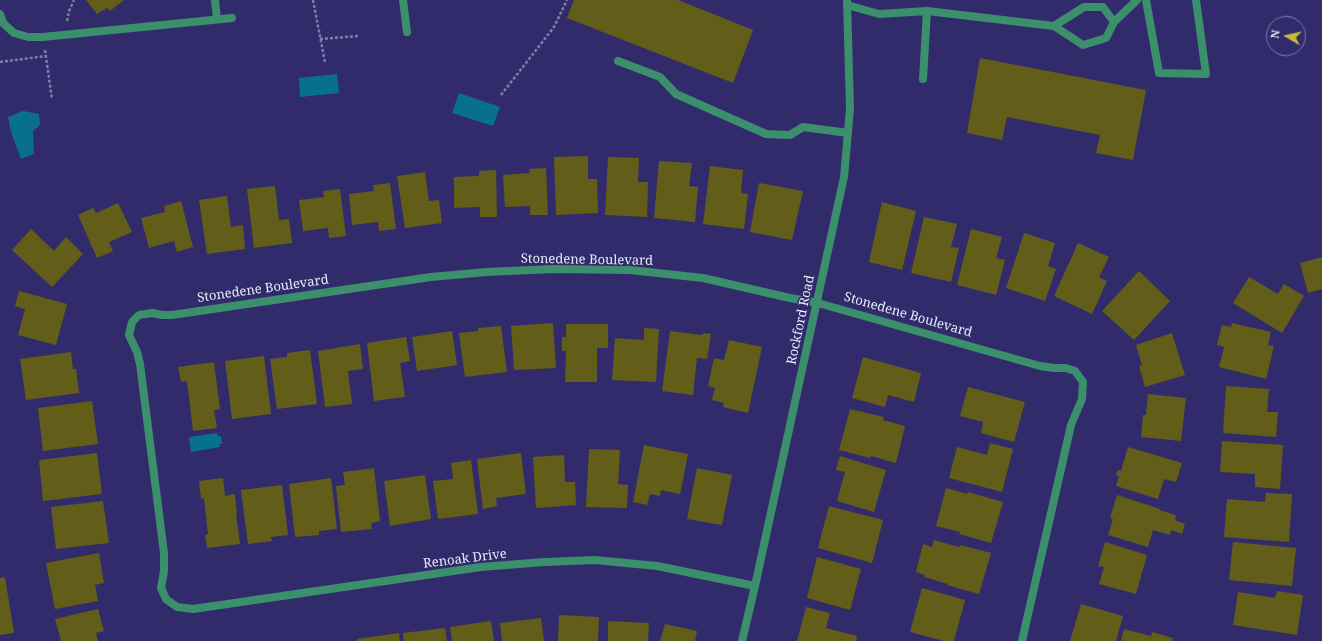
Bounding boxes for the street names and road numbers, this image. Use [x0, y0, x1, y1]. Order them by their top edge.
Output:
street label: Stonedene Boulevard [521, 251, 653, 269]
street label: Stonedene Boulevard [196, 272, 330, 306]
street label: Rockford Road [784, 274, 818, 366]
street label: Stonedene Boulevard [842, 289, 974, 341]
street label: Renoak Drive [422, 546, 508, 572]

